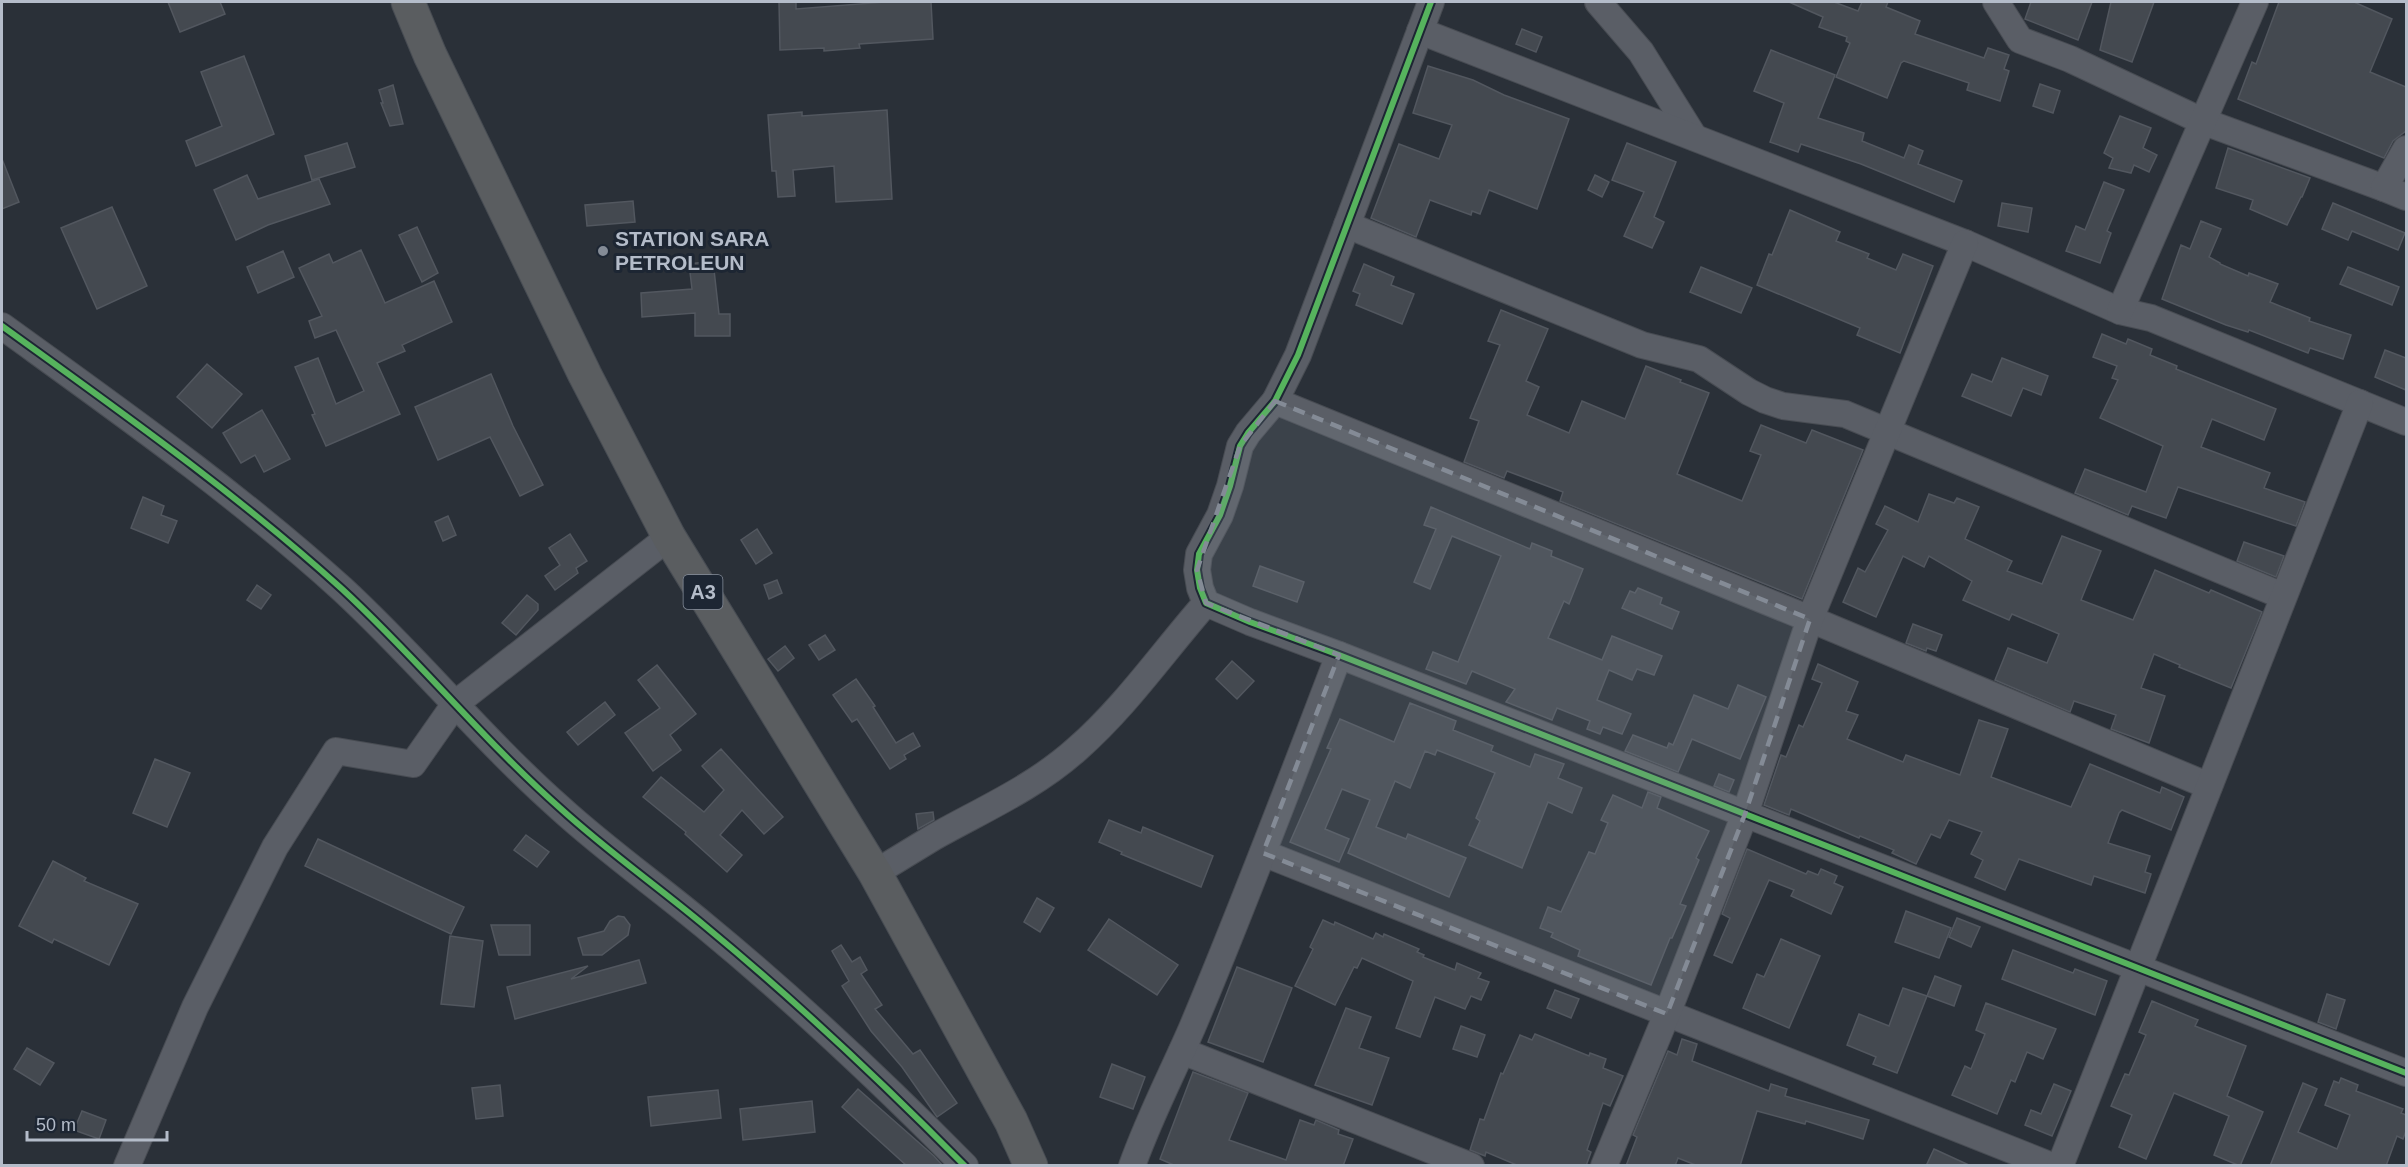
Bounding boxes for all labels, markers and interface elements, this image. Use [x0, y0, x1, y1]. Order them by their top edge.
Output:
place label: STATION SARA PETROLEUN [615, 227, 769, 274]
marker: STATION SARA PETROLEUN [596, 244, 610, 258]
road number: A3 [684, 575, 722, 609]
scale bar [27, 1104, 166, 1142]
text: 50 m [36, 1115, 76, 1135]

